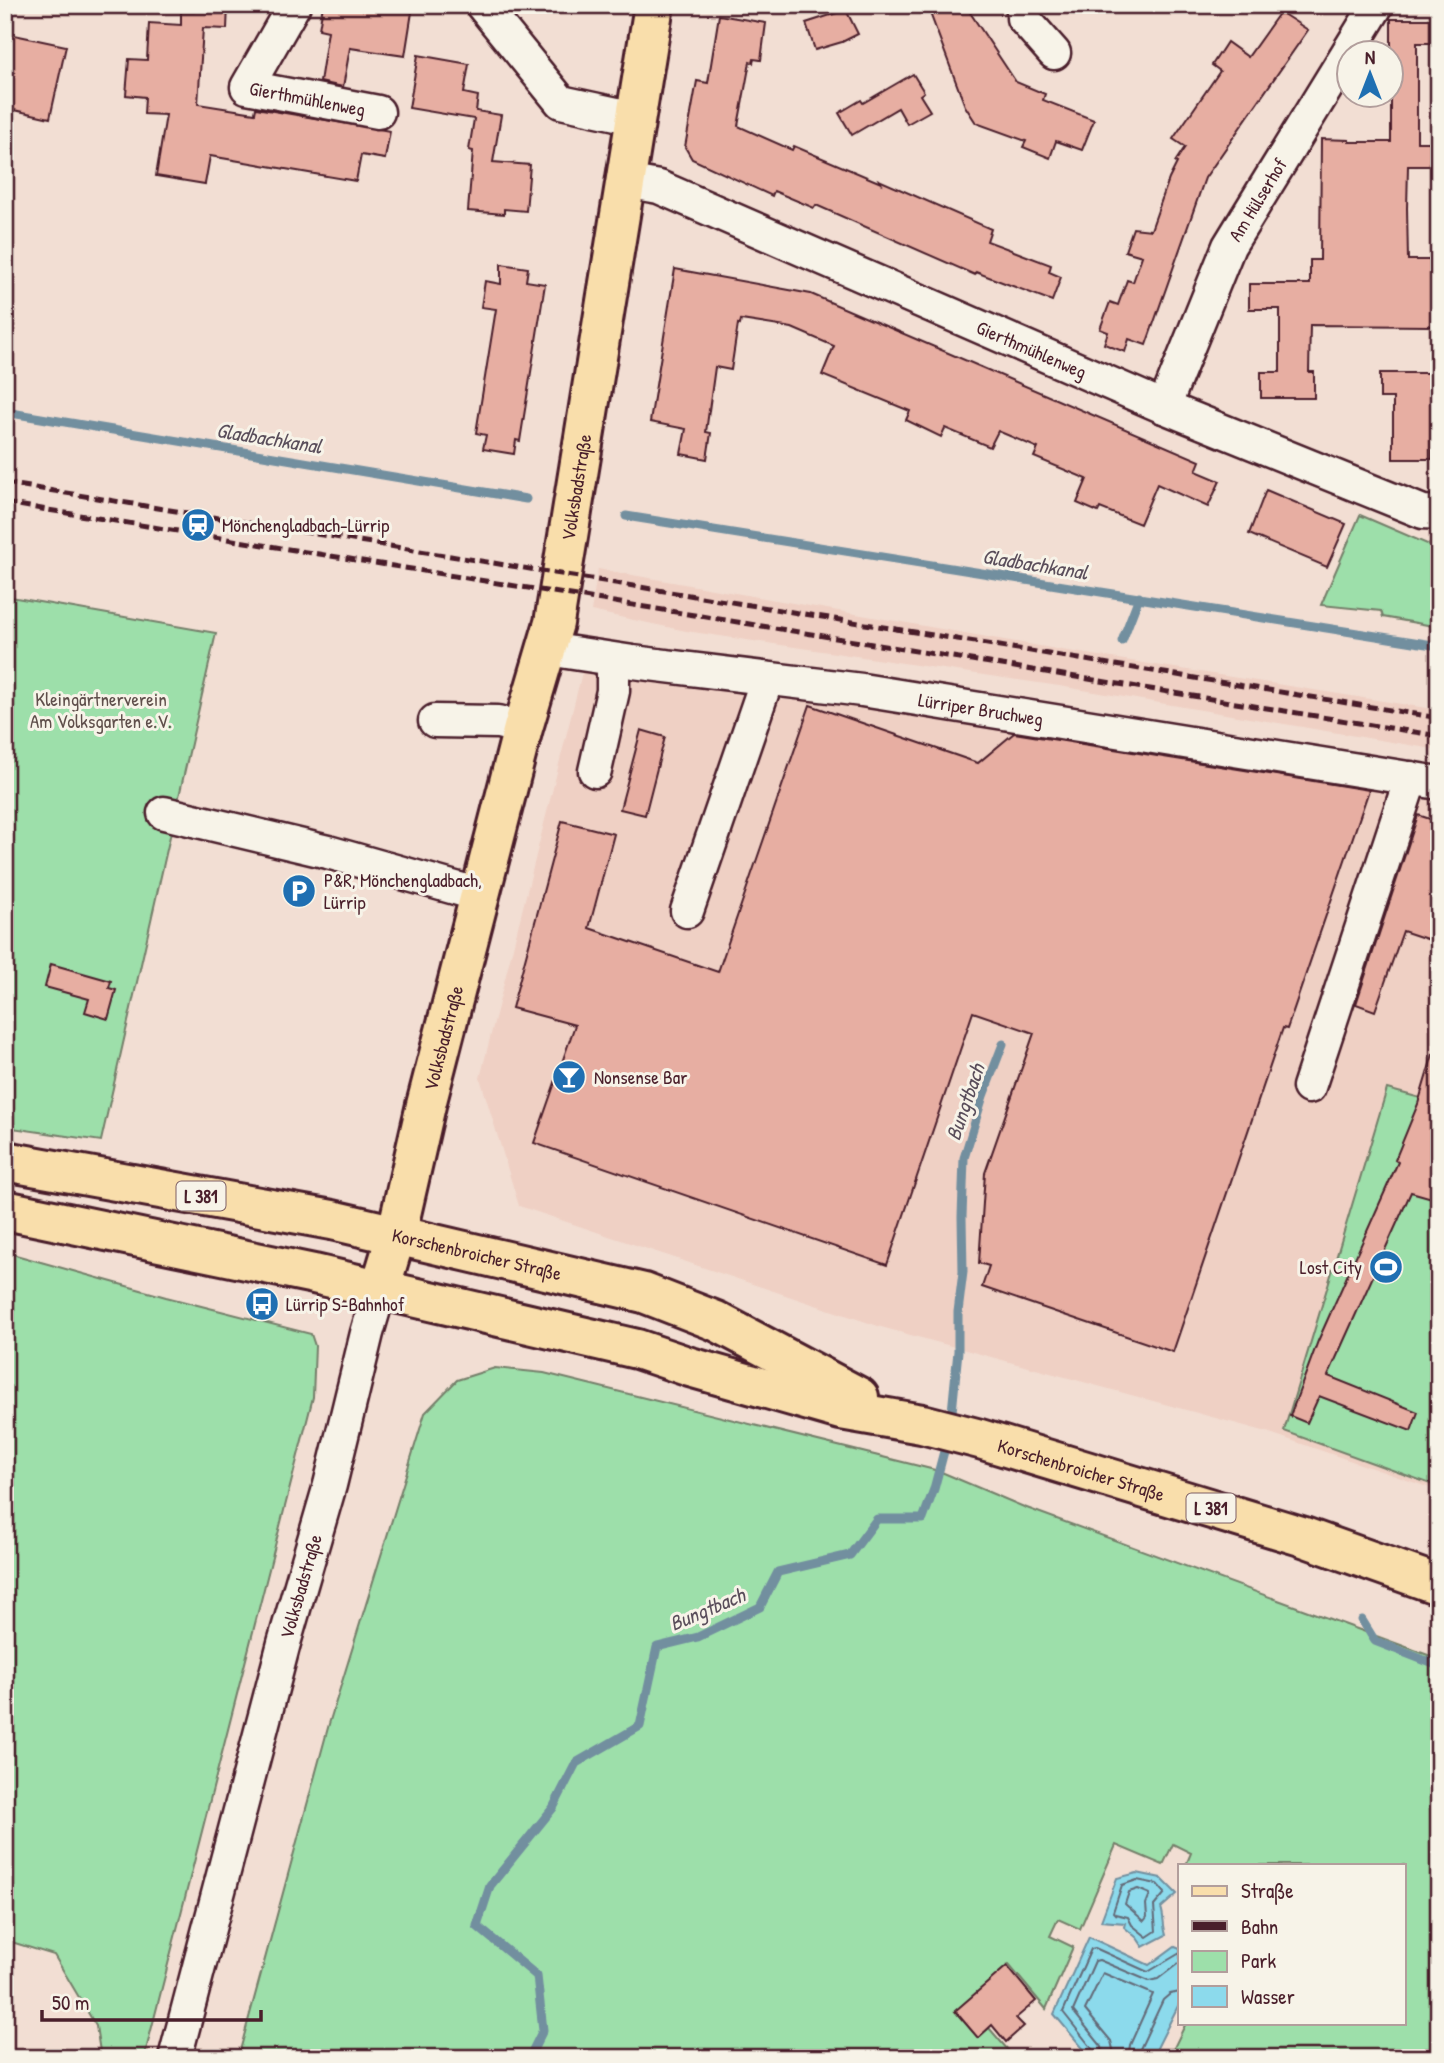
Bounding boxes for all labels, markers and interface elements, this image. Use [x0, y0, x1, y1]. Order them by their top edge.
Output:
north arrow [1336, 38, 1406, 108]
text: N [1365, 44, 1375, 70]
street label: Gierthmühlenweg [247, 75, 367, 122]
street label: Am Hülserhof [1222, 153, 1293, 246]
street label: Gierthmühlenweg [973, 314, 1091, 385]
water label: Gladbachkanal [214, 415, 325, 461]
street label: Volksbadstraße [555, 432, 597, 542]
station icon: Mönchengladbach-Lürrip [179, 506, 217, 544]
place label: Mönchengladbach-Lürrip [222, 512, 389, 538]
water label: Gladbachkanal [980, 541, 1091, 587]
park label: Kleingärtnerverein Am Volksgarten e.V. [30, 686, 172, 734]
street label: Lürriper Bruchweg [917, 686, 1045, 732]
place label: P&R, Mönchengladbach, Lürrip [324, 867, 482, 915]
parking icon: P&R, Mönchengladbach, Lürrip [280, 872, 318, 910]
street label: Volksbadstraße [417, 982, 469, 1093]
bar icon: Nonsense Bar [550, 1058, 588, 1096]
water label: Bungtbach [938, 1059, 992, 1144]
place label: Nonsense Bar [594, 1064, 688, 1090]
road number: L 381 [176, 1182, 226, 1210]
street label: Korschenbroicher Straße [390, 1221, 565, 1286]
sports icon: Lost City [1367, 1248, 1405, 1286]
place label: Lost City [1300, 1254, 1362, 1280]
bus stop icon: Lürrip S-Bahnhof [243, 1285, 281, 1323]
place label: Lürrip S-Bahnhof [286, 1291, 405, 1317]
street label: Korschenbroicher Straße [995, 1432, 1168, 1507]
road number: L 381 [1186, 1493, 1236, 1522]
street label: Volksbadstraße [273, 1531, 328, 1642]
water label: Bungtbach [665, 1580, 750, 1638]
legend [1178, 1864, 1406, 2024]
text: Straße [1241, 1876, 1294, 1905]
text: Bahn [1241, 1912, 1278, 1941]
text: Park [1241, 1946, 1276, 1975]
scale bar [42, 1979, 261, 2023]
text: Wasser [1241, 1982, 1295, 2011]
text: 50 m [52, 1988, 89, 2017]

